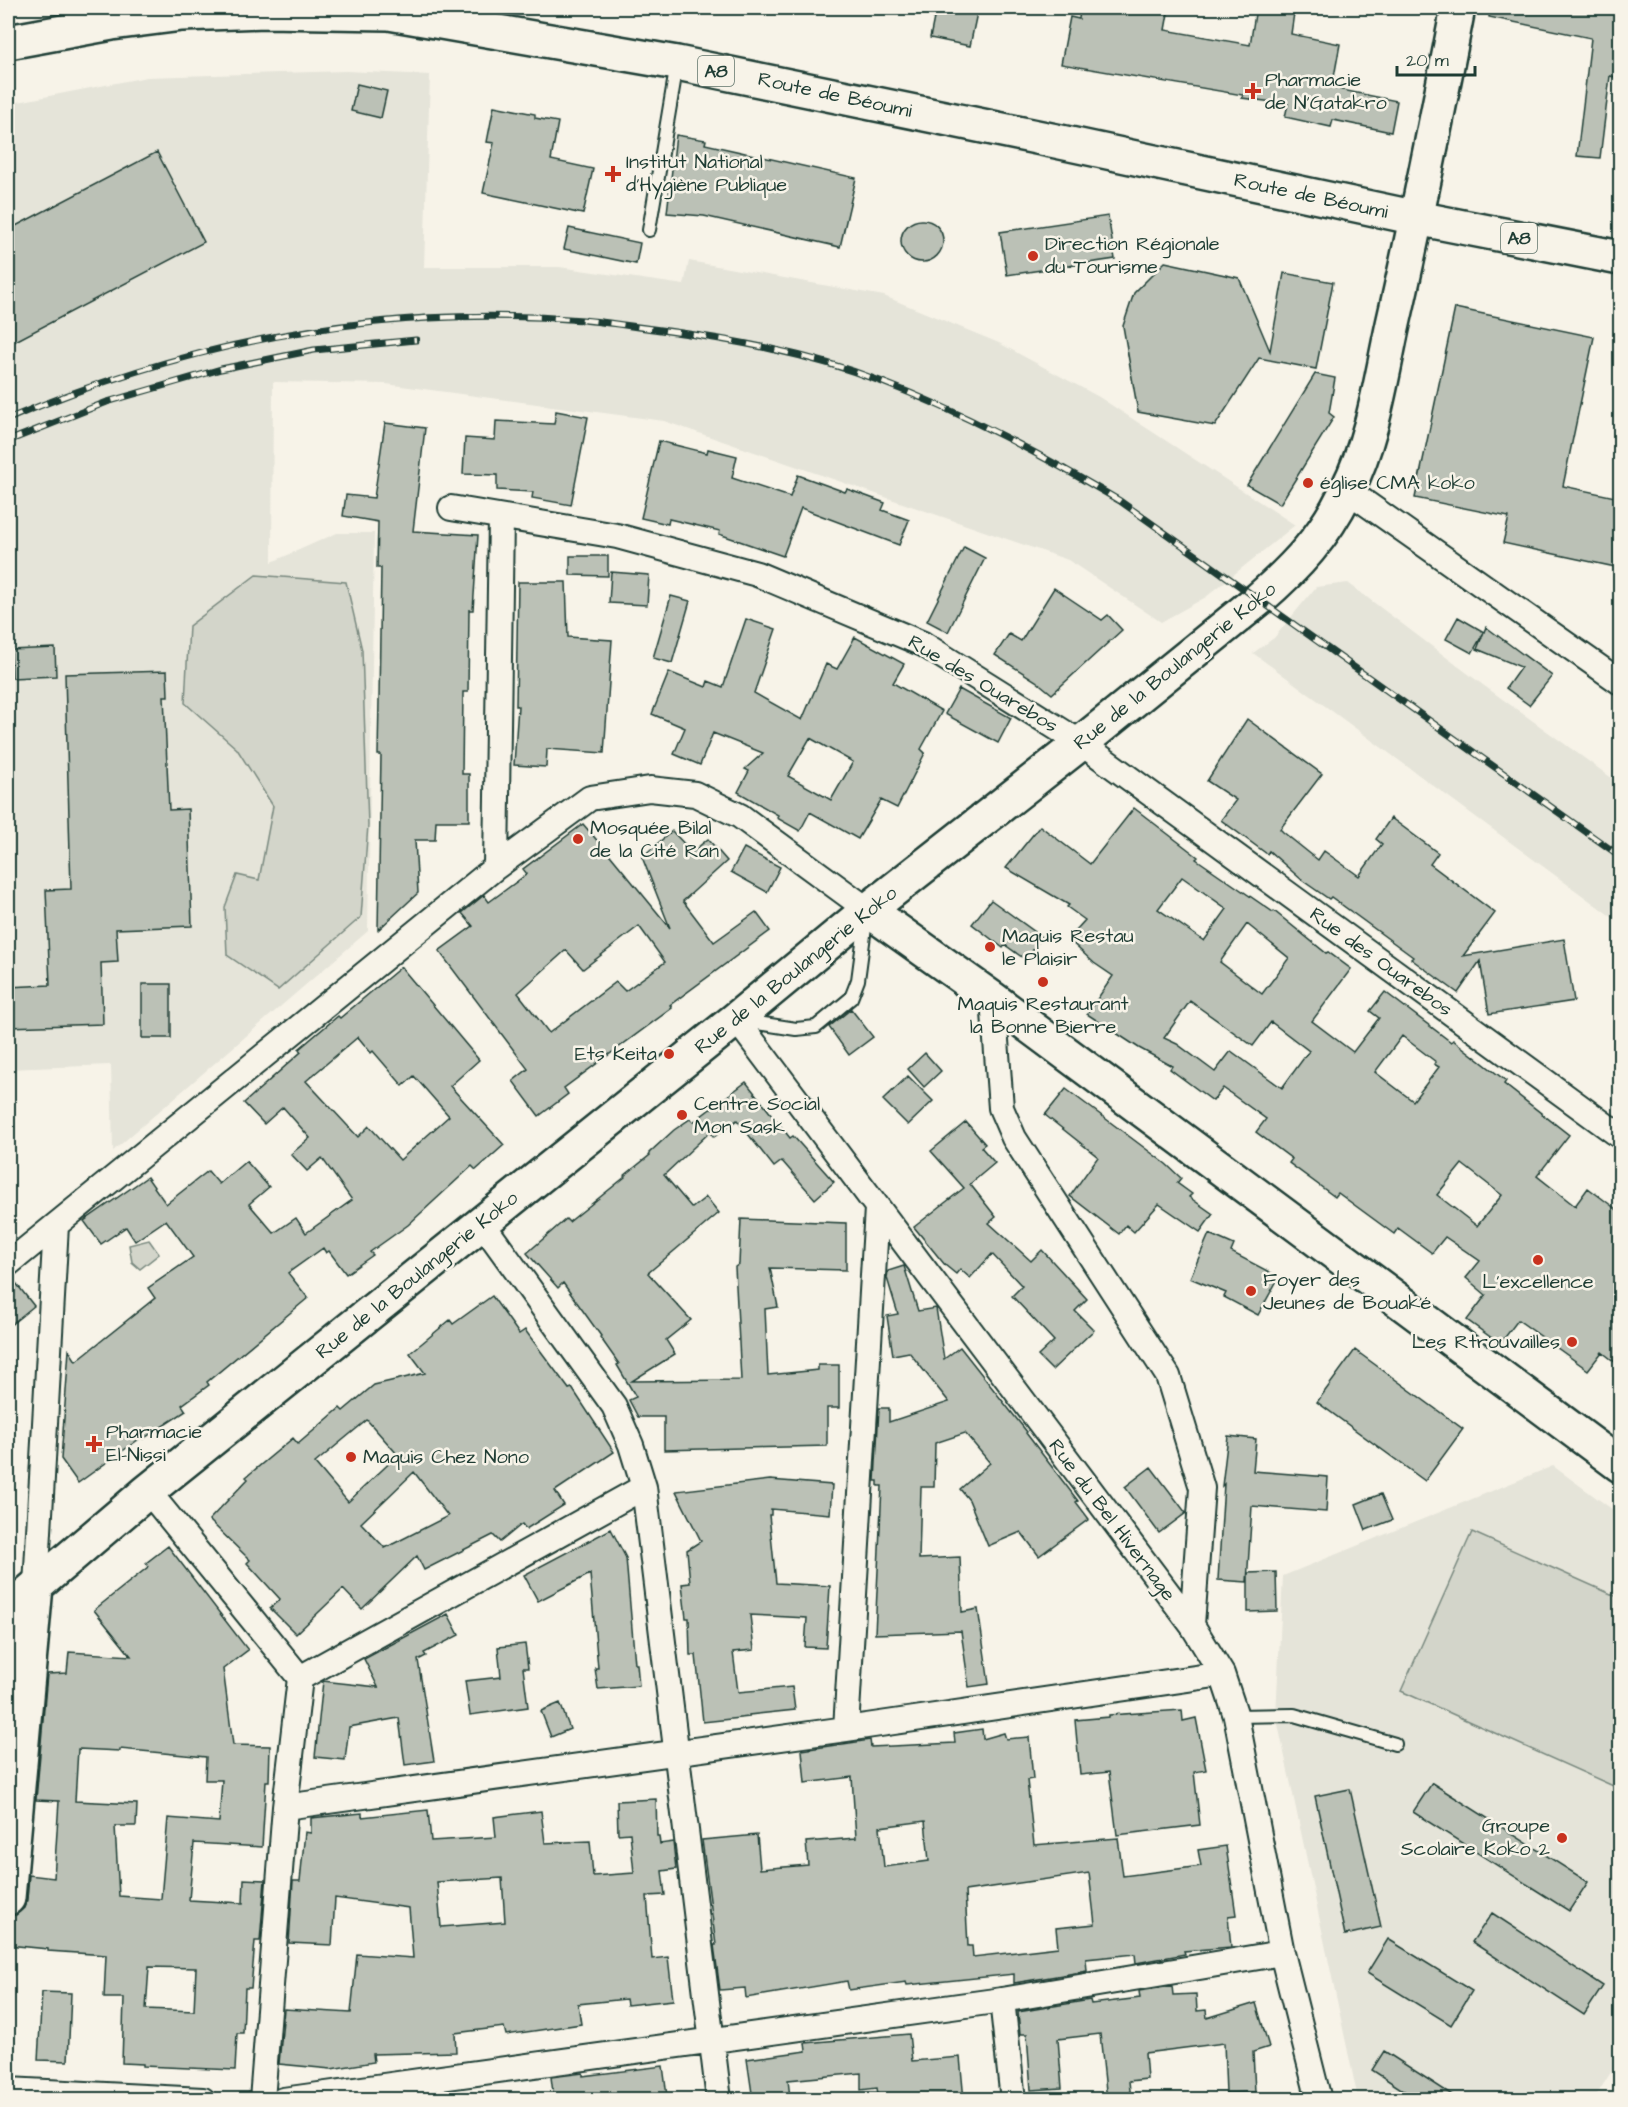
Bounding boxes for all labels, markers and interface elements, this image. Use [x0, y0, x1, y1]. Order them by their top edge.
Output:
scale bar [1397, 39, 1475, 77]
text: 20 m [1406, 48, 1449, 73]
road number: A8 [698, 56, 734, 86]
street label: Route de Béoumi [755, 65, 915, 125]
place label: Pharmacie de N'Gatakro [1265, 66, 1387, 117]
marker: Pharmacie de N'Gatakro [1246, 84, 1260, 98]
place label: Institut National d'Hygiène Publique [626, 148, 787, 200]
marker: Institut National d'Hygiène Publique [604, 165, 622, 183]
street label: Route de Béoumi [1231, 166, 1391, 226]
road number: A8 [1501, 223, 1537, 253]
place label: Direction Régionale du Tourisme [1045, 230, 1220, 281]
marker: Direction Régionale du Tourisme [1026, 249, 1040, 263]
place label: église CMA koko [1320, 469, 1475, 498]
marker: église CMA koko [1301, 476, 1315, 490]
street label: Rue de la Boulangerie Koko [1068, 575, 1283, 757]
street label: Rue des Ouarebos [903, 628, 1063, 740]
place label: Mosquée Bilal de la Cité Ran [590, 814, 719, 865]
marker: Mosquée Bilal de la Cité Ran [571, 832, 585, 846]
street label: Rue de la Boulangerie Koko [689, 879, 904, 1061]
street label: Rue des Ouarebos [1304, 901, 1458, 1023]
place label: Maquis Restau le Plaisir [1002, 922, 1134, 973]
marker: Maquis Restau le Plaisir [983, 940, 997, 954]
marker: Maquis Restaurant la Bonne Bierre [1036, 975, 1050, 989]
place label: Maquis Restaurant la Bonne Bierre [957, 990, 1129, 1041]
place label: Ets Keita [575, 1040, 657, 1068]
marker: Ets Keita [662, 1047, 676, 1061]
place label: Centre Social Mon Sask [694, 1090, 820, 1141]
marker: Centre Social Mon Sask [675, 1108, 689, 1122]
street label: Rue de la Boulangerie Koko [310, 1184, 525, 1366]
marker: L'excellence [1531, 1253, 1545, 1267]
place label: Foyer des Jeunes de Bouaké [1263, 1266, 1432, 1317]
place label: L'excellence [1482, 1268, 1594, 1296]
marker: Foyer des Jeunes de Bouaké [1244, 1284, 1258, 1298]
place label: Les Rtrouvailles [1412, 1328, 1560, 1356]
marker: Les Rtrouvailles [1565, 1335, 1579, 1349]
place label: Pharmacie El-Nissi [106, 1418, 202, 1469]
street label: Rue du Bel Hivernage [1041, 1433, 1182, 1608]
marker: Pharmacie El-Nissi [87, 1437, 101, 1451]
place label: Maquis Chez Nono [363, 1443, 529, 1471]
marker: Maquis Chez Nono [344, 1450, 358, 1464]
place label: Groupe Scolaire Koko 2 [1401, 1812, 1551, 1863]
marker: Groupe Scolaire Koko 2 [1555, 1831, 1569, 1845]

